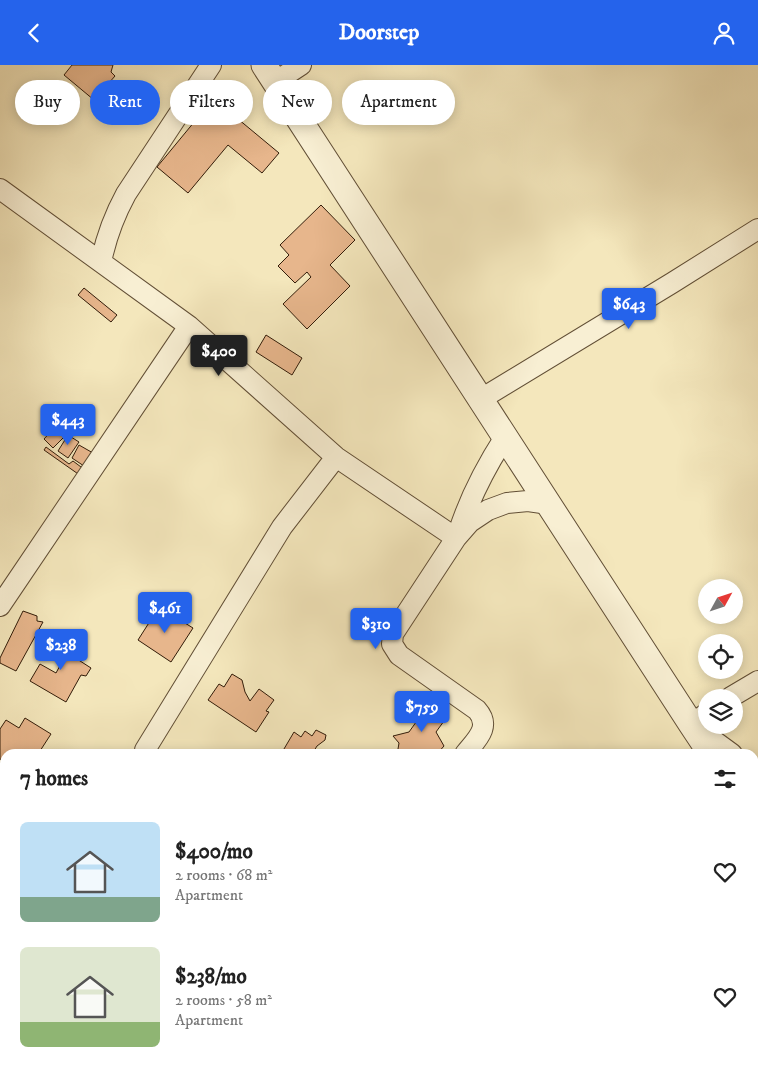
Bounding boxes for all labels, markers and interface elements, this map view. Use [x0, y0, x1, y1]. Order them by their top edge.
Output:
icon: back [20, 19, 48, 47]
text: Doorstep [339, 19, 419, 46]
icon: person [710, 19, 738, 47]
chip: Buy [15, 80, 80, 125]
chip: Rent [90, 80, 160, 125]
chip: Filters [170, 80, 253, 125]
chip: New [263, 80, 332, 125]
chip: Apartment [342, 80, 455, 125]
pin: $643 [599, 287, 659, 330]
text: $643 [613, 294, 645, 314]
pin: $400 [189, 335, 249, 377]
text: $400 [201, 341, 237, 361]
pin: $443 [38, 403, 98, 446]
text: $443 [51, 410, 85, 430]
north arrow [698, 579, 742, 624]
map controls [698, 579, 743, 734]
pin: $461 [135, 591, 195, 634]
text: $461 [149, 598, 181, 618]
pin: $310 [346, 607, 406, 650]
text: $310 [361, 614, 391, 634]
pin: $238 [31, 629, 91, 671]
button: locate [698, 634, 743, 679]
text: $238 [46, 635, 76, 655]
button: layers [698, 689, 743, 734]
pin: $759 [392, 691, 452, 733]
text: $759 [405, 697, 439, 717]
icon: filters [711, 765, 739, 793]
text: 7 homes [20, 766, 88, 792]
text: $400/mo [175, 839, 253, 865]
icon: home [60, 842, 120, 902]
icon: heart [711, 858, 739, 886]
text: 2 rooms · 68 m² [175, 865, 272, 885]
text: Apartment [175, 885, 243, 905]
text: $238/mo [175, 964, 247, 990]
icon: home [60, 967, 120, 1027]
icon: heart [711, 983, 739, 1011]
text: 2 rooms · 58 m² [175, 990, 272, 1010]
text: Apartment [175, 1010, 243, 1030]

